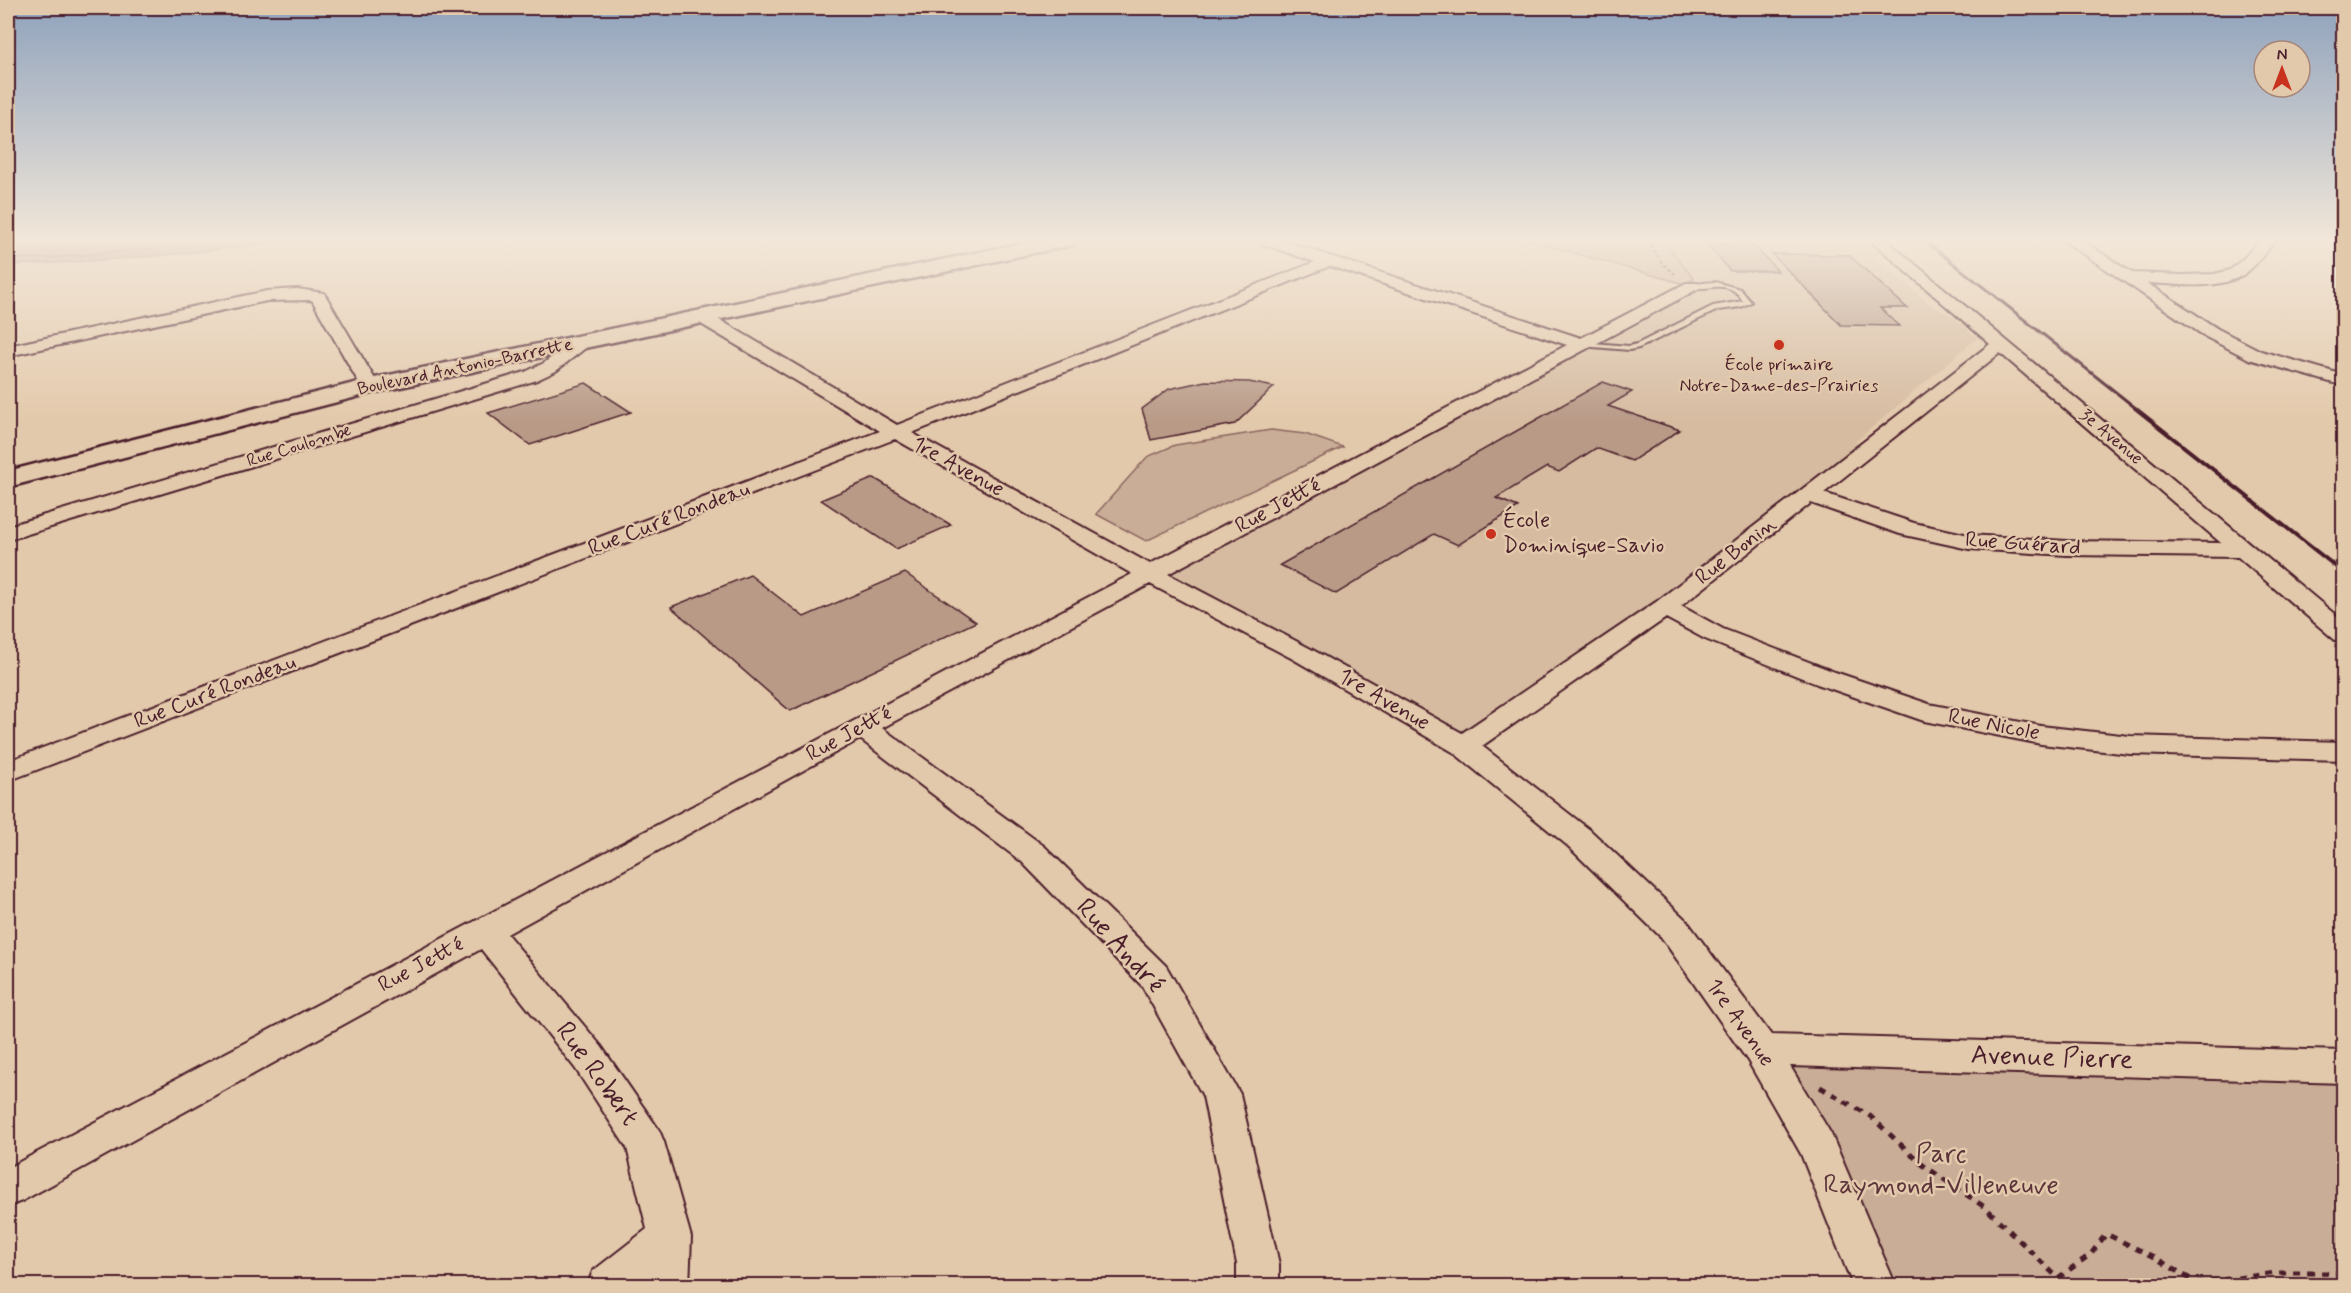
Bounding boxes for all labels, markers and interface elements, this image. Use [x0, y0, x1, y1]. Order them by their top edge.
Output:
north arrow [2252, 39, 2312, 99]
text: N [2277, 45, 2287, 66]
street label: Boulevard Antonio-Barrette [355, 332, 575, 402]
marker: École primaire Notre-Dame-des-Prairies [1772, 338, 1786, 352]
place label: École primaire Notre-Dame-des-Prairies [1680, 353, 1878, 398]
street label: 3e Avenue [2074, 403, 2148, 471]
street label: Rue Coulombe [244, 419, 354, 473]
street label: 1re Avenue [907, 430, 1009, 504]
street label: Rue Jetté [1230, 472, 1326, 540]
street label: Rue Curé Rondeau [584, 475, 754, 563]
place label: École Dominique-Savio [1503, 506, 1664, 560]
street label: Rue Bonin [1690, 511, 1782, 591]
street label: Rue Guérard [1964, 526, 2082, 562]
marker: École Dominique-Savio [1484, 527, 1498, 541]
street label: Rue Curé Rondeau [130, 648, 300, 736]
street label: 1re Avenue [1333, 663, 1435, 737]
street label: Rue Jetté [801, 700, 897, 768]
street label: Rue Nicole [1946, 702, 2042, 748]
street label: Rue André [1068, 891, 1172, 1001]
street label: Rue Jetté [373, 931, 469, 999]
street label: 1re Avenue [1699, 973, 1781, 1073]
street label: Rue Robert [547, 1015, 647, 1133]
street label: Avenue Pierre [1970, 1038, 2134, 1078]
park label: Parc Raymond-Villeneuve [1823, 1137, 2059, 1203]

